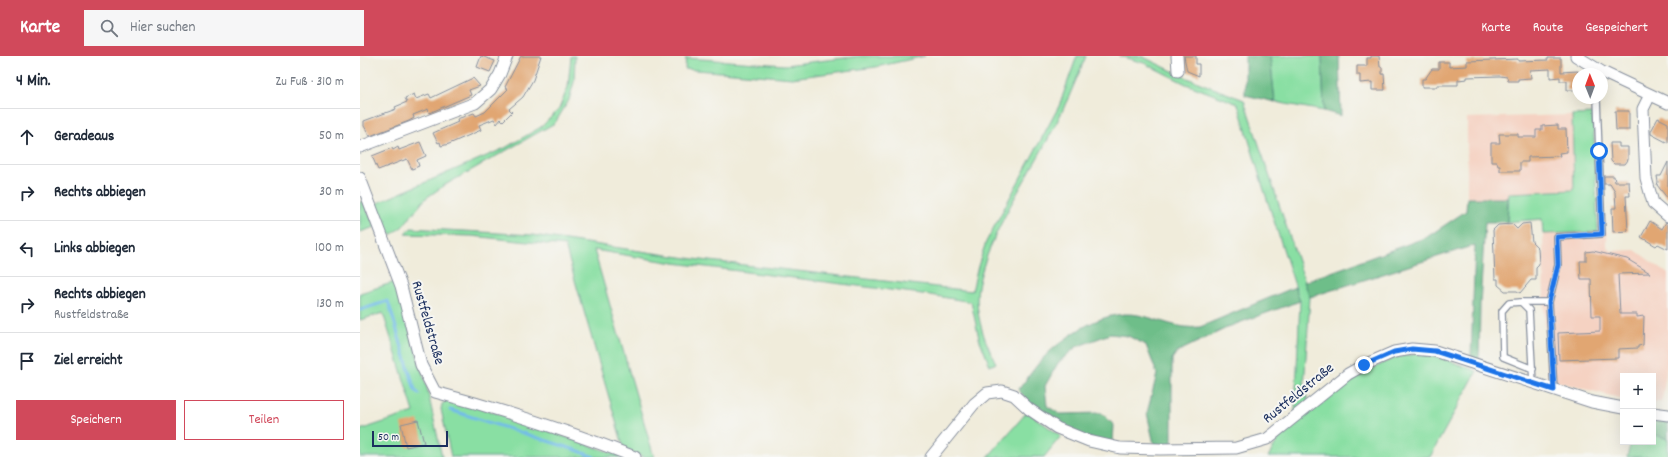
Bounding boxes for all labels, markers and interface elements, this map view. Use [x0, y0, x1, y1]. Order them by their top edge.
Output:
search box [84, 10, 364, 46]
text: Karte [20, 15, 60, 42]
icon: search [98, 17, 120, 39]
text: Hier suchen [130, 17, 195, 39]
text: Karte [1481, 18, 1511, 38]
text: Route [1533, 18, 1563, 38]
text: Gespeichert [1585, 18, 1648, 38]
north arrow [1572, 68, 1608, 104]
text: 4 Min. [16, 70, 51, 94]
text: Zu Fuß · 310 m [276, 73, 344, 92]
icon: ahead [16, 126, 38, 148]
text: Geradeaus [54, 126, 114, 148]
text: 50 m [319, 127, 344, 146]
route start [1590, 142, 1608, 160]
icon: right [16, 182, 38, 204]
text: Rechts abbiegen [54, 182, 146, 204]
text: 30 m [319, 183, 344, 202]
icon: left [16, 238, 38, 260]
text: Links abbiegen [54, 238, 135, 260]
text: 100 m [315, 239, 344, 258]
street label: Rustfeldstraße [405, 278, 450, 368]
text: Rechts abbiegen [54, 284, 146, 306]
icon: right [16, 294, 38, 316]
text: 130 m [316, 295, 344, 314]
text: Rustfeldstraße [54, 306, 129, 325]
icon: arrive [16, 350, 38, 372]
text: Ziel erreicht [54, 350, 122, 372]
route end [1355, 356, 1373, 374]
street label: Rustfeldstraße [1259, 358, 1340, 430]
map controls [1620, 373, 1656, 445]
button: + [1620, 373, 1656, 409]
button: Speichern [16, 400, 176, 440]
button: Teilen [184, 400, 344, 440]
button: − [1620, 409, 1656, 445]
scale bar [372, 429, 448, 448]
text: 50 m [378, 430, 399, 446]

